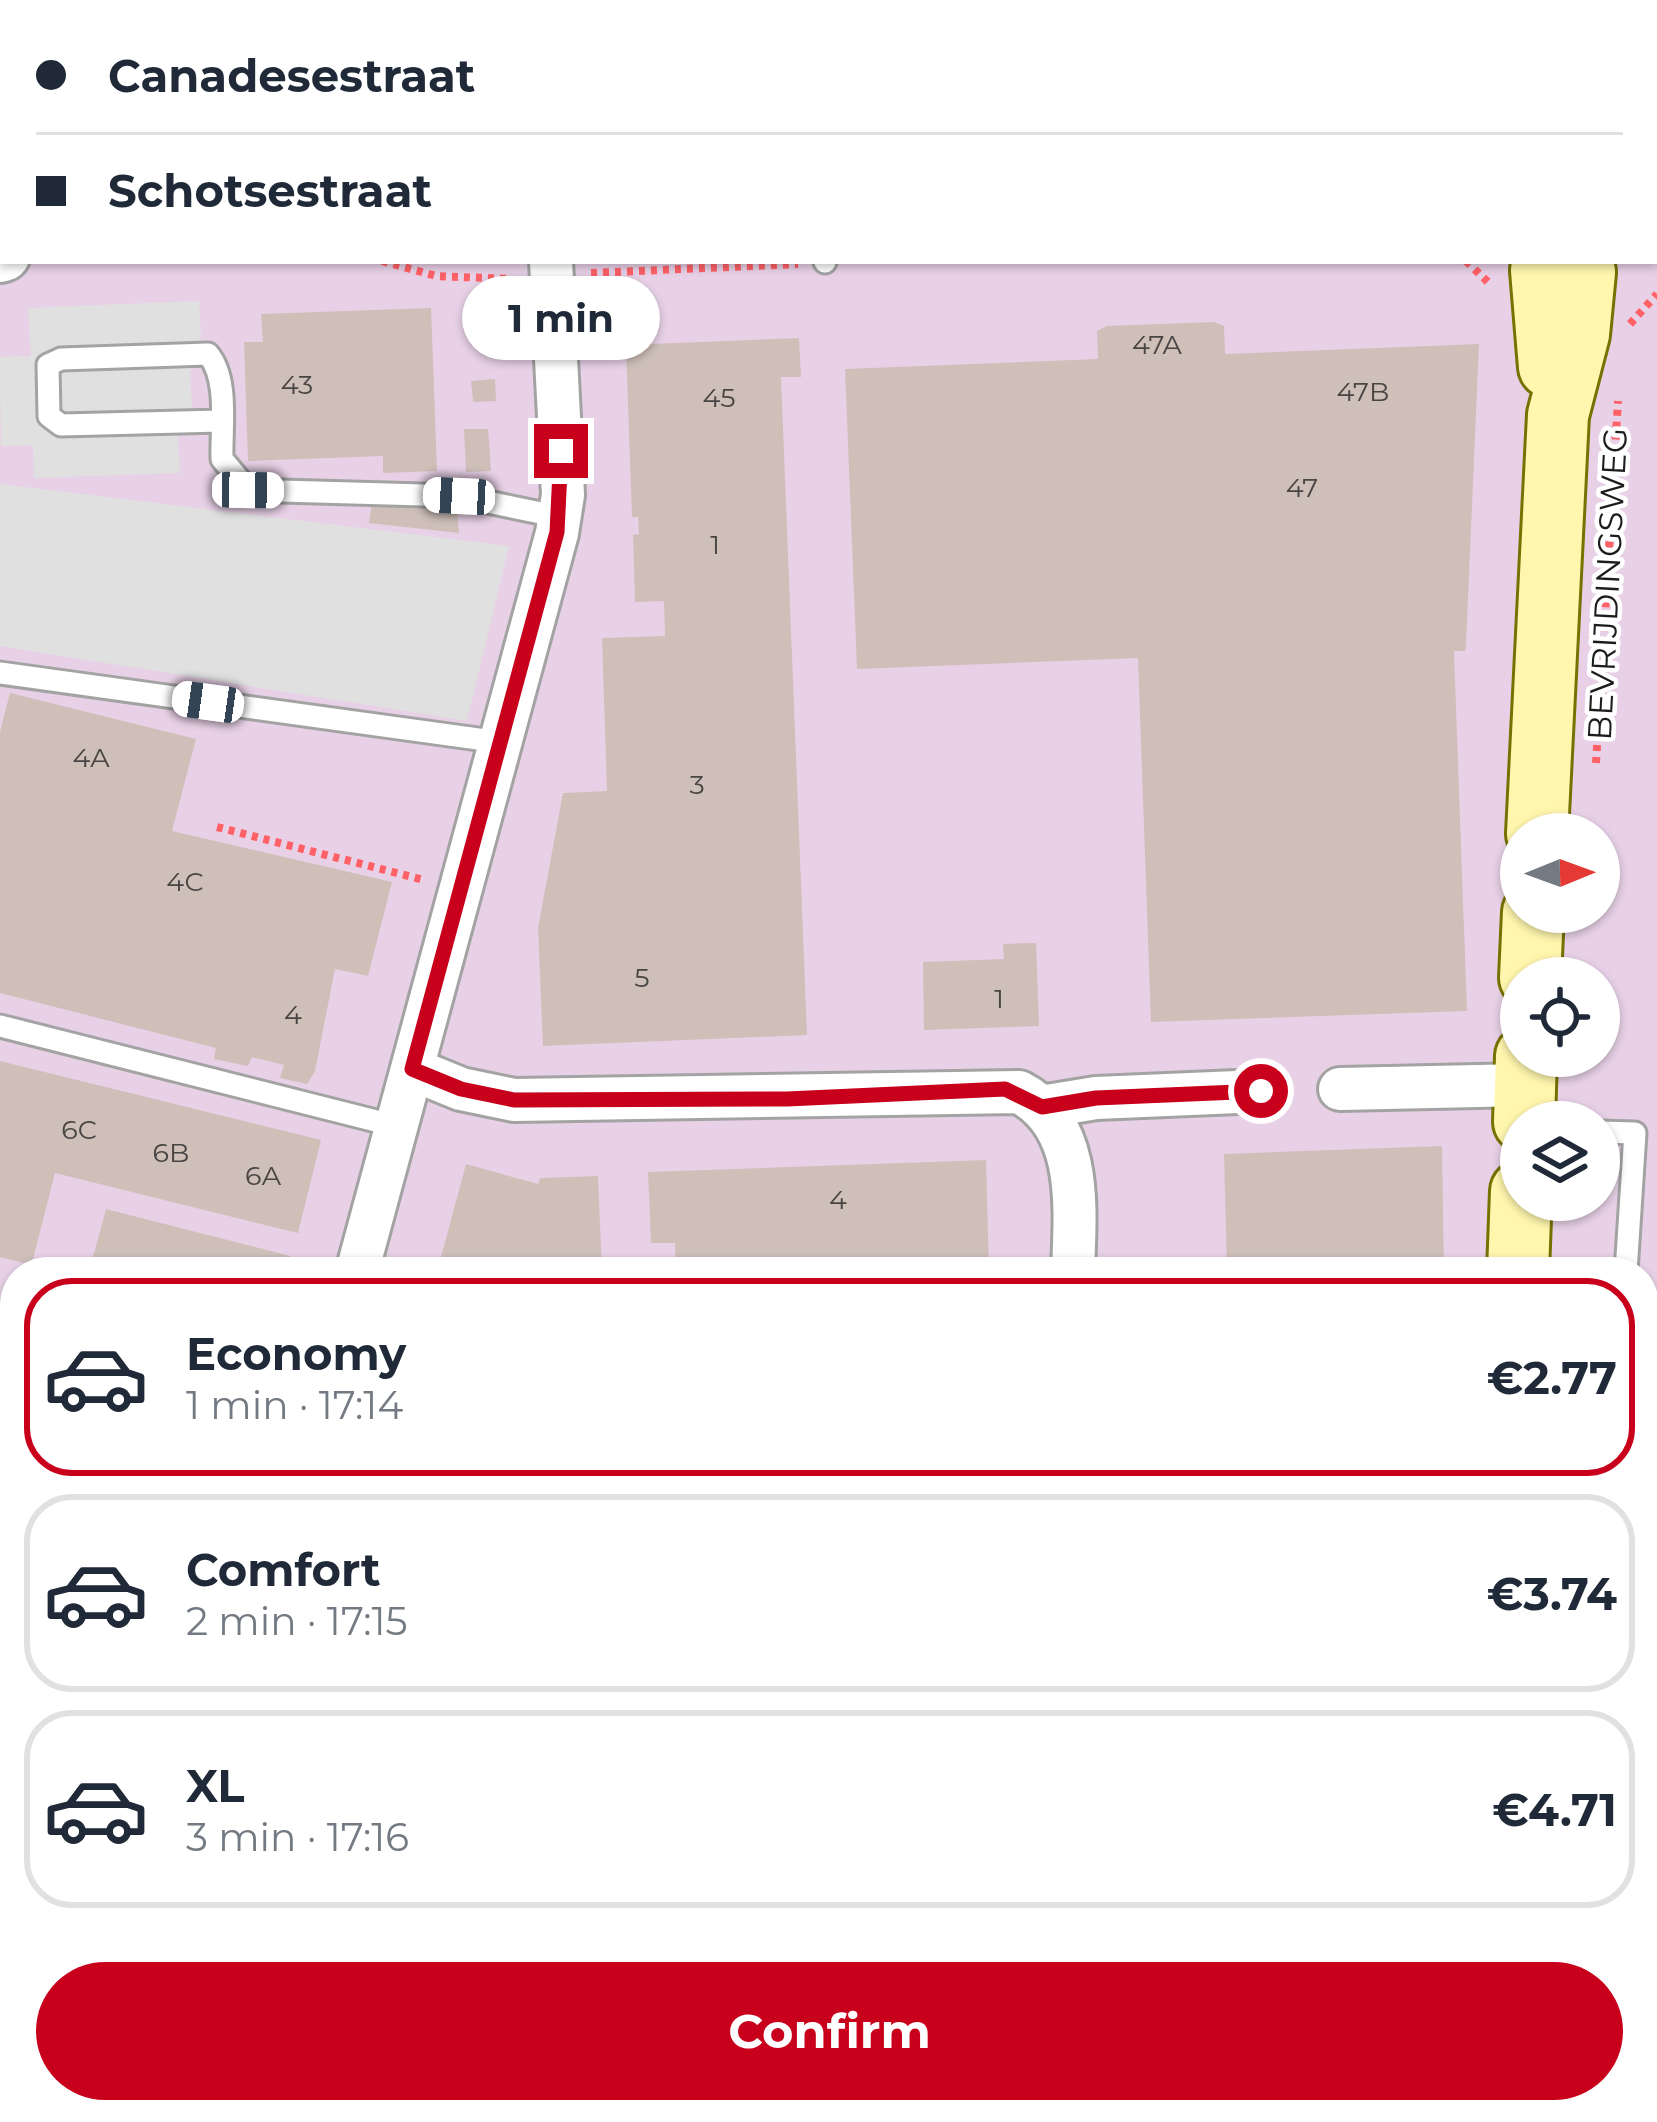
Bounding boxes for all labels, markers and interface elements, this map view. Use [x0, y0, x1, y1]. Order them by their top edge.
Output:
text: Canadesestraat [108, 48, 475, 103]
text: Schotsestraat [108, 163, 432, 218]
callout: 1 min [462, 277, 660, 361]
text: 1 min [508, 294, 614, 342]
house number: 47A [1132, 328, 1183, 361]
house number: 43 [281, 368, 313, 401]
house number: 47B [1337, 375, 1389, 408]
house number: 45 [702, 381, 736, 414]
route end [534, 424, 588, 478]
street label: BEVRIJDINGSWEG [1579, 427, 1635, 741]
car [212, 471, 284, 509]
house number: 47 [1286, 471, 1318, 504]
car [422, 476, 496, 516]
house number: 1 [710, 528, 720, 561]
car [170, 679, 246, 725]
house number: 4A [72, 741, 110, 774]
house number: 3 [689, 768, 705, 801]
north arrow [1500, 813, 1620, 933]
map controls [1500, 813, 1620, 1221]
house number: 4C [166, 865, 204, 898]
button: locate [1500, 957, 1620, 1077]
house number: 5 [634, 961, 650, 994]
house number: 1 [994, 982, 1004, 1015]
house number: 4 [284, 998, 302, 1031]
route start [1234, 1064, 1288, 1118]
button: layers [1500, 1101, 1620, 1221]
house number: 6C [61, 1113, 97, 1146]
house number: 6B [153, 1136, 189, 1169]
house number: 6A [245, 1159, 282, 1192]
house number: 4 [829, 1183, 847, 1216]
icon: car [42, 1323, 150, 1431]
text: Economy [186, 1326, 406, 1381]
text: €2.77 [1487, 1350, 1617, 1405]
text: 1 min · 17:14 [186, 1381, 403, 1429]
icon: car [42, 1539, 150, 1647]
text: Comfort [186, 1542, 381, 1597]
text: €3.74 [1487, 1566, 1617, 1621]
text: 2 min · 17:15 [186, 1597, 408, 1645]
icon: car [42, 1755, 150, 1863]
text: XL [186, 1758, 244, 1813]
text: €4.71 [1492, 1782, 1617, 1837]
text: 3 min · 17:16 [186, 1813, 409, 1861]
button: Confirm [36, 1962, 1623, 2100]

